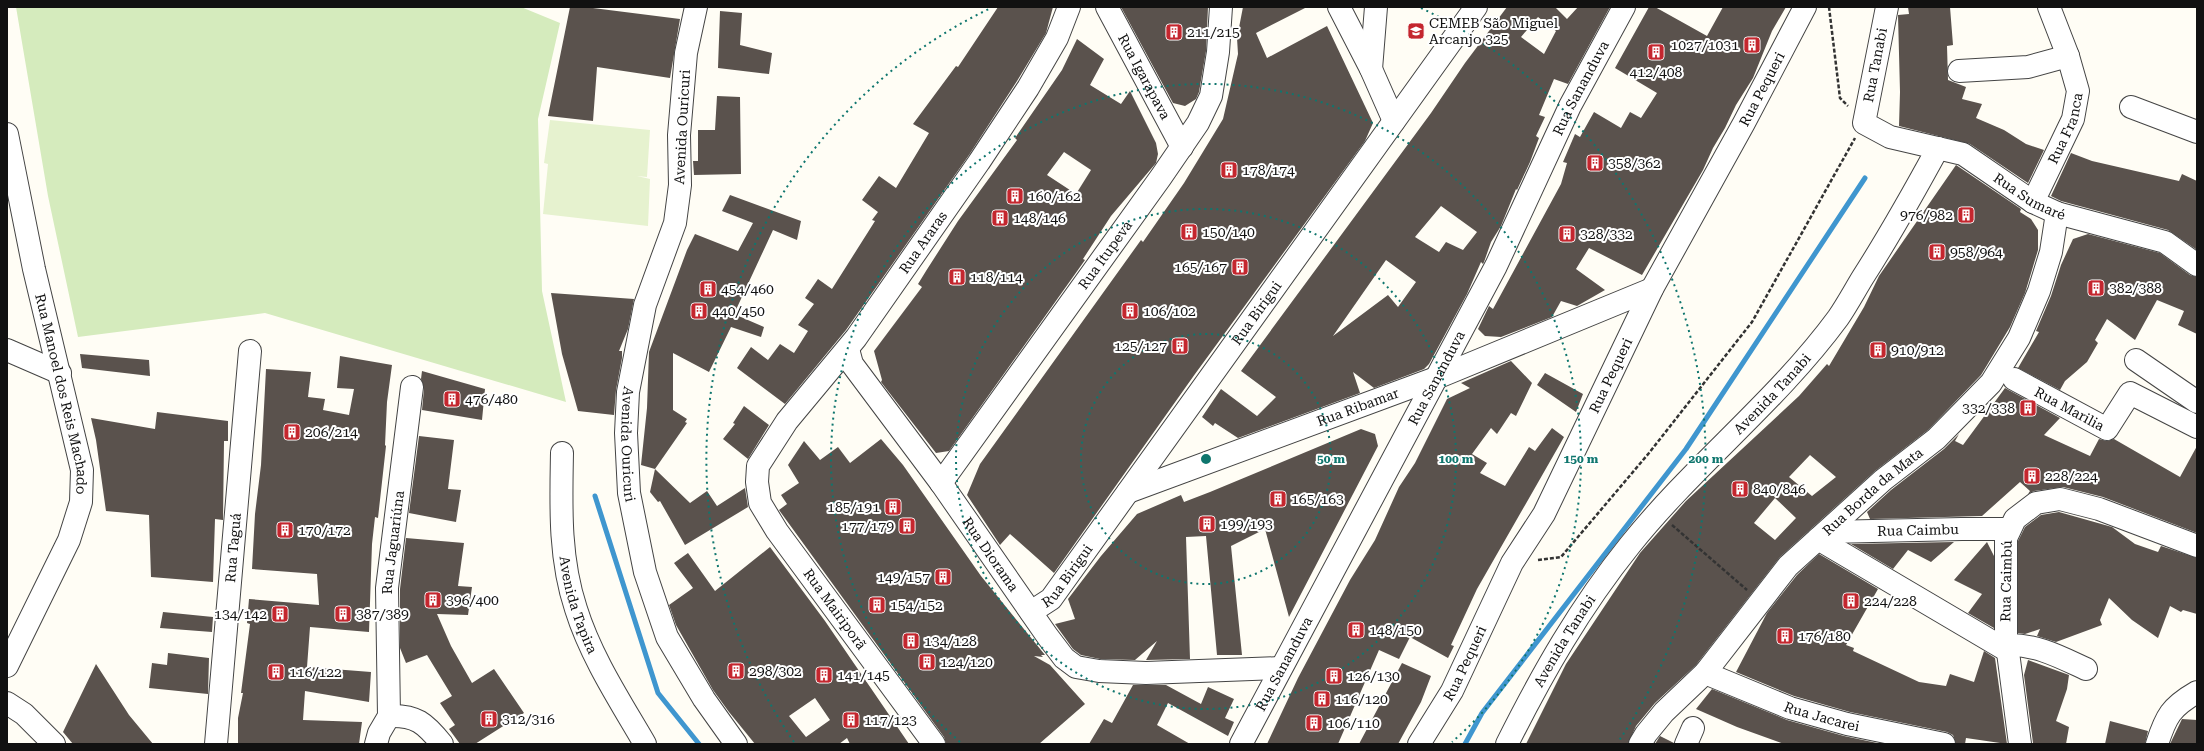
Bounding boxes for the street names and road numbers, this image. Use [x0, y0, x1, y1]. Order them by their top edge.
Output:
street label: Rua Tanabi [1860, 26, 1890, 104]
street label: Rua Igarapava [1115, 31, 1174, 123]
street label: Rua Sananduva [1550, 38, 1612, 138]
street label: Rua Pequeri [1736, 49, 1788, 129]
street label: Avenida Ouricuri [671, 68, 693, 185]
street label: Rua Franca [2045, 91, 2086, 166]
street label: Rua Sumaré [1991, 169, 2067, 223]
street label: Rua Araras [896, 208, 950, 276]
street label: Rua Itupeva [1075, 217, 1135, 292]
street label: Rua Birigui [1228, 278, 1285, 348]
street label: Rua Manoel dos Reis Machado [32, 292, 90, 495]
street label: Rua Sananduva [1405, 328, 1468, 428]
street label: Rua Pequeri [1586, 335, 1636, 416]
street label: Avenida Tanabi [1730, 350, 1814, 437]
street label: Rua Ribamar [1315, 384, 1401, 429]
street label: Rua Marilia [2032, 384, 2107, 434]
street label: Avenida Ouricuri [618, 385, 639, 504]
street label: Rua Borda da Mata [1819, 444, 1926, 539]
street label: Rua Jaguariúna [379, 489, 407, 594]
street label: Rua Taguá [222, 512, 244, 583]
street label: Rua Diorama [959, 514, 1022, 595]
street label: Rua Caimbu [1877, 521, 1959, 539]
street label: Rua Caimbú [1997, 540, 2015, 622]
street label: Rua Birigui [1039, 541, 1096, 611]
street label: Avenida Tapira [556, 555, 601, 657]
street label: Rua Mairiporã [800, 566, 870, 653]
street label: Avenida Tanabi [1530, 591, 1599, 690]
street label: Rua Sananduva [1252, 613, 1316, 714]
street label: Rua Pequeri [1440, 623, 1490, 704]
street label: Rua Jacarei [1782, 698, 1862, 734]

